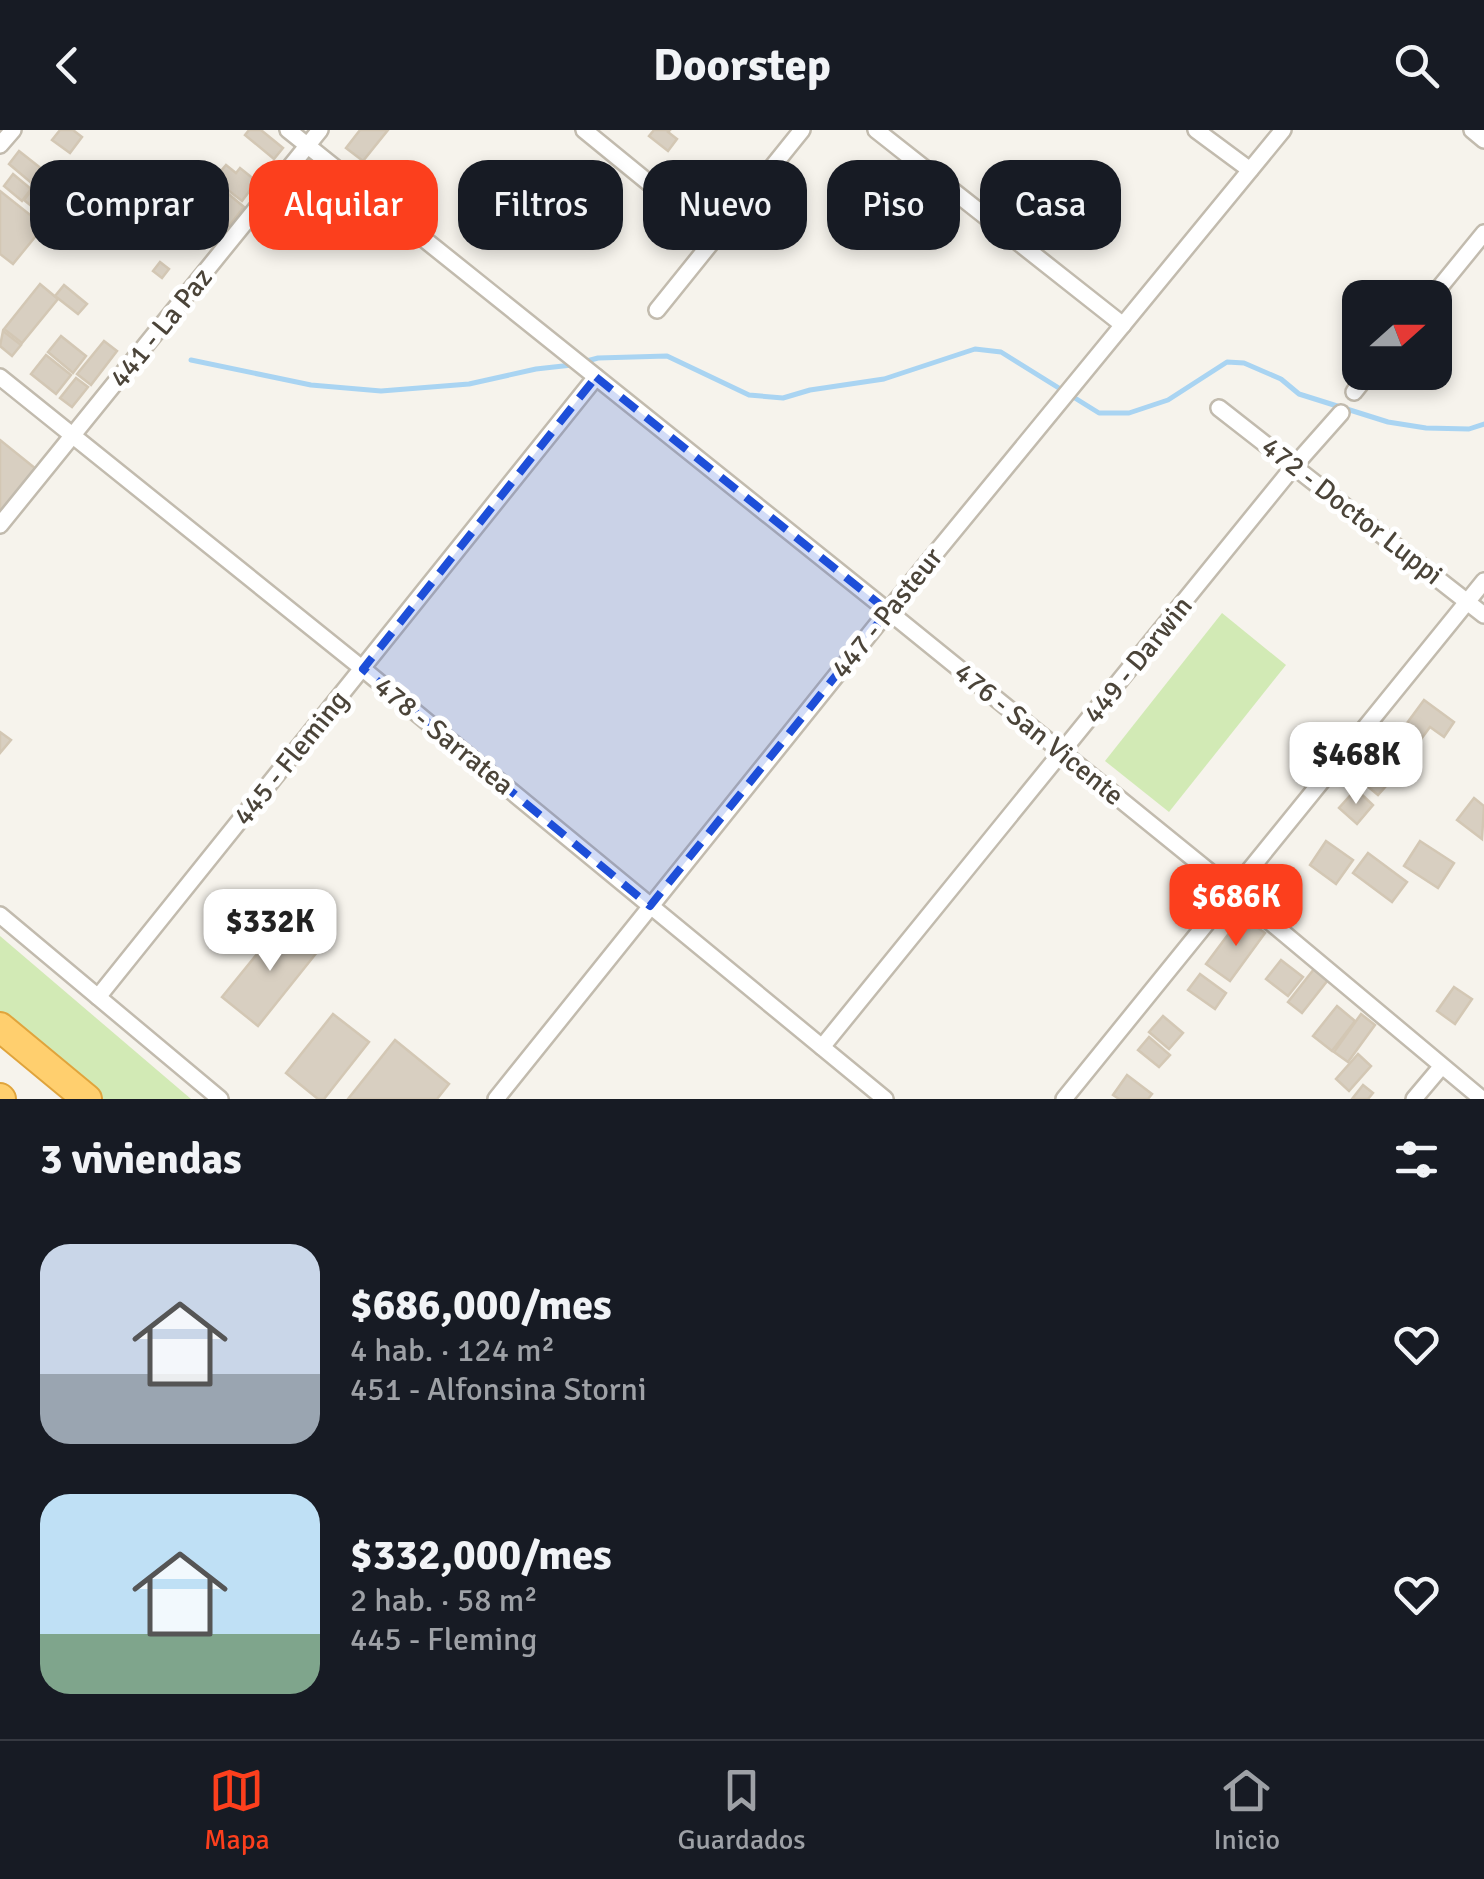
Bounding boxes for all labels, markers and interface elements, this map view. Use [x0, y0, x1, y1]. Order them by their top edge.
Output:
icon: back [40, 38, 95, 93]
text: Doorstep [653, 38, 831, 93]
icon: search [1389, 38, 1444, 93]
chip: Comprar [30, 160, 229, 250]
chip: Alquilar [249, 160, 438, 250]
chip: Filtros [458, 160, 623, 250]
chip: Nuevo [643, 160, 807, 250]
chip: Piso [827, 160, 960, 250]
chip: Casa [980, 160, 1121, 250]
street label: 441 - La Paz [102, 261, 220, 395]
north arrow [1342, 280, 1452, 390]
map controls [1342, 280, 1452, 390]
street label: 472 - Doctor Luppi [1255, 430, 1449, 592]
street label: 447 - Pasteur [824, 540, 950, 685]
street label: 449 - Darwin [1076, 589, 1200, 731]
street label: 476 - San Vicente [947, 655, 1131, 813]
street label: 478 - Sarratea [368, 670, 520, 802]
street label: 445 - Fleming [226, 684, 356, 832]
pin: $468K [1286, 722, 1426, 807]
text: $468K [1312, 735, 1400, 774]
pin: $686K [1166, 864, 1306, 949]
text: $686K [1192, 877, 1280, 916]
pin: $332K [200, 889, 340, 974]
text: $332K [226, 902, 314, 941]
icon: filters [1389, 1132, 1444, 1187]
text: 3 viviendas [40, 1134, 242, 1185]
text: $686,000/mes [350, 1280, 612, 1331]
icon: home [120, 1284, 240, 1404]
icon: heart [1389, 1317, 1444, 1372]
text: 4 hab. · 124 m² [350, 1331, 555, 1370]
text: 451 - Alfonsina Storni [350, 1370, 647, 1409]
text: $332,000/mes [350, 1530, 612, 1581]
icon: home [120, 1534, 240, 1654]
icon: heart [1389, 1567, 1444, 1622]
text: 2 hab. · 58 m² [350, 1581, 538, 1620]
text: 445 - Fleming [350, 1620, 537, 1659]
tab: Mapa [204, 1763, 270, 1857]
tab: Guardados [677, 1763, 806, 1857]
tab: Inicio [1213, 1763, 1280, 1857]

